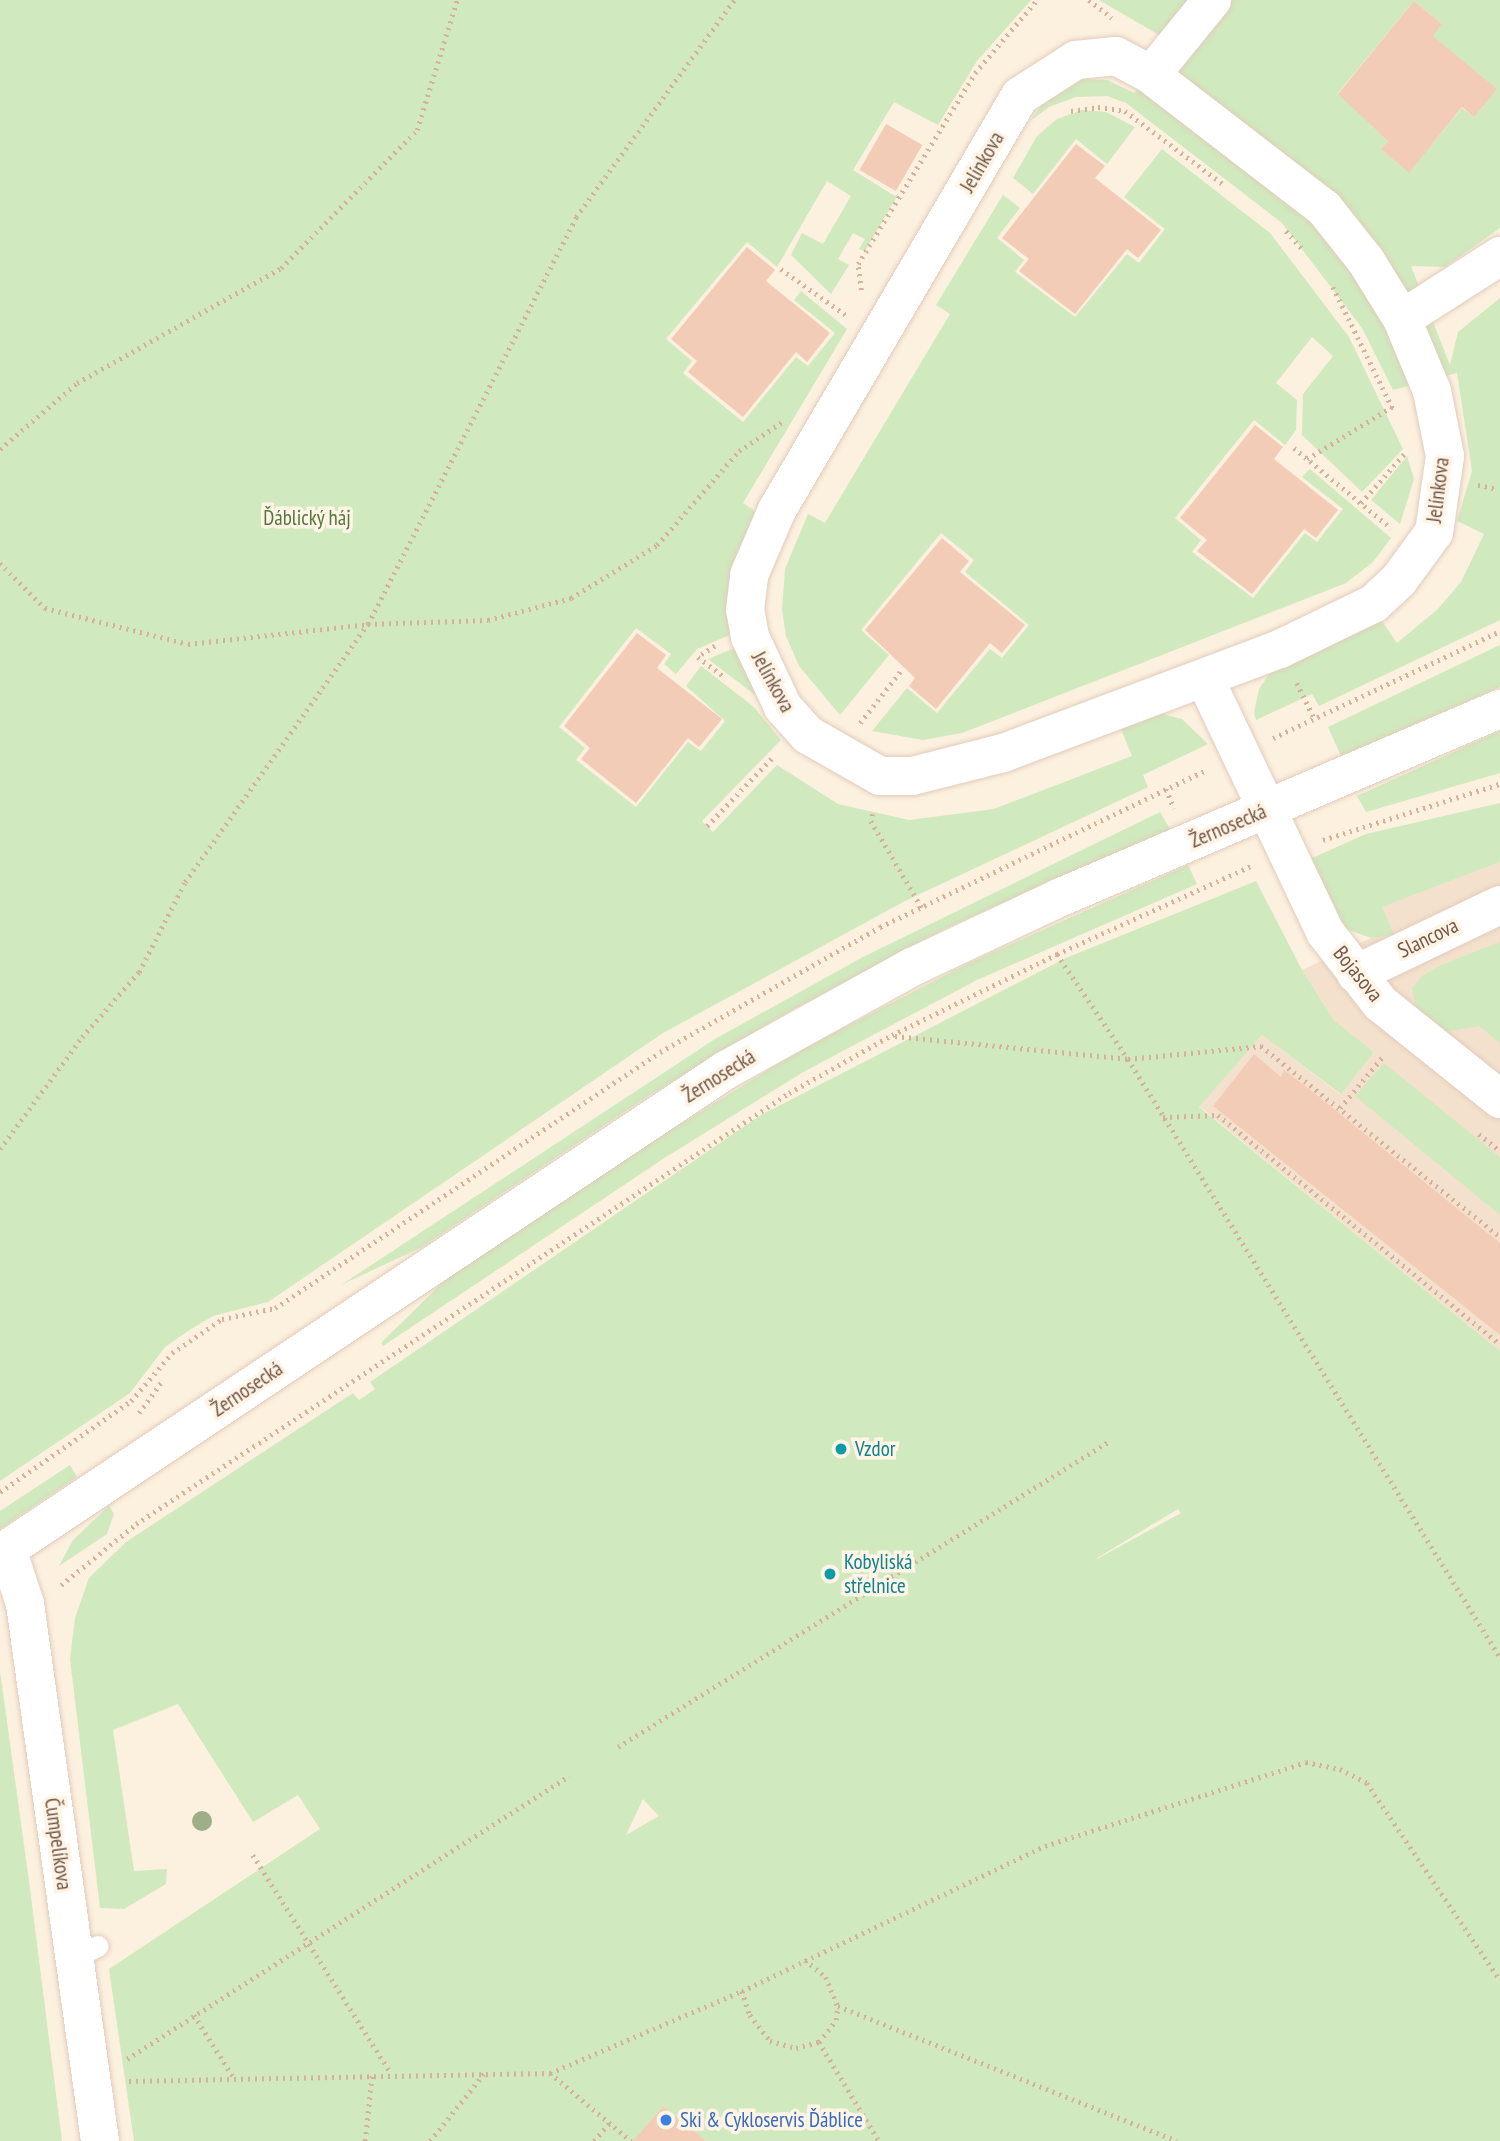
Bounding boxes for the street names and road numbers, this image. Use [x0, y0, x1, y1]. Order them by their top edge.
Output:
street label: Jelínkova [955, 127, 1009, 197]
street label: Jelínkova [1421, 456, 1455, 524]
street label: Jelínkova [746, 647, 800, 717]
street label: Žernosecká [1186, 799, 1270, 853]
street label: Slancova [1394, 913, 1462, 963]
street label: Bojasova [1328, 941, 1388, 1007]
street label: Žernosecká [678, 1044, 760, 1108]
street label: Žernosecká [206, 1356, 288, 1422]
street label: Čumpelíkova [39, 1796, 77, 1892]

